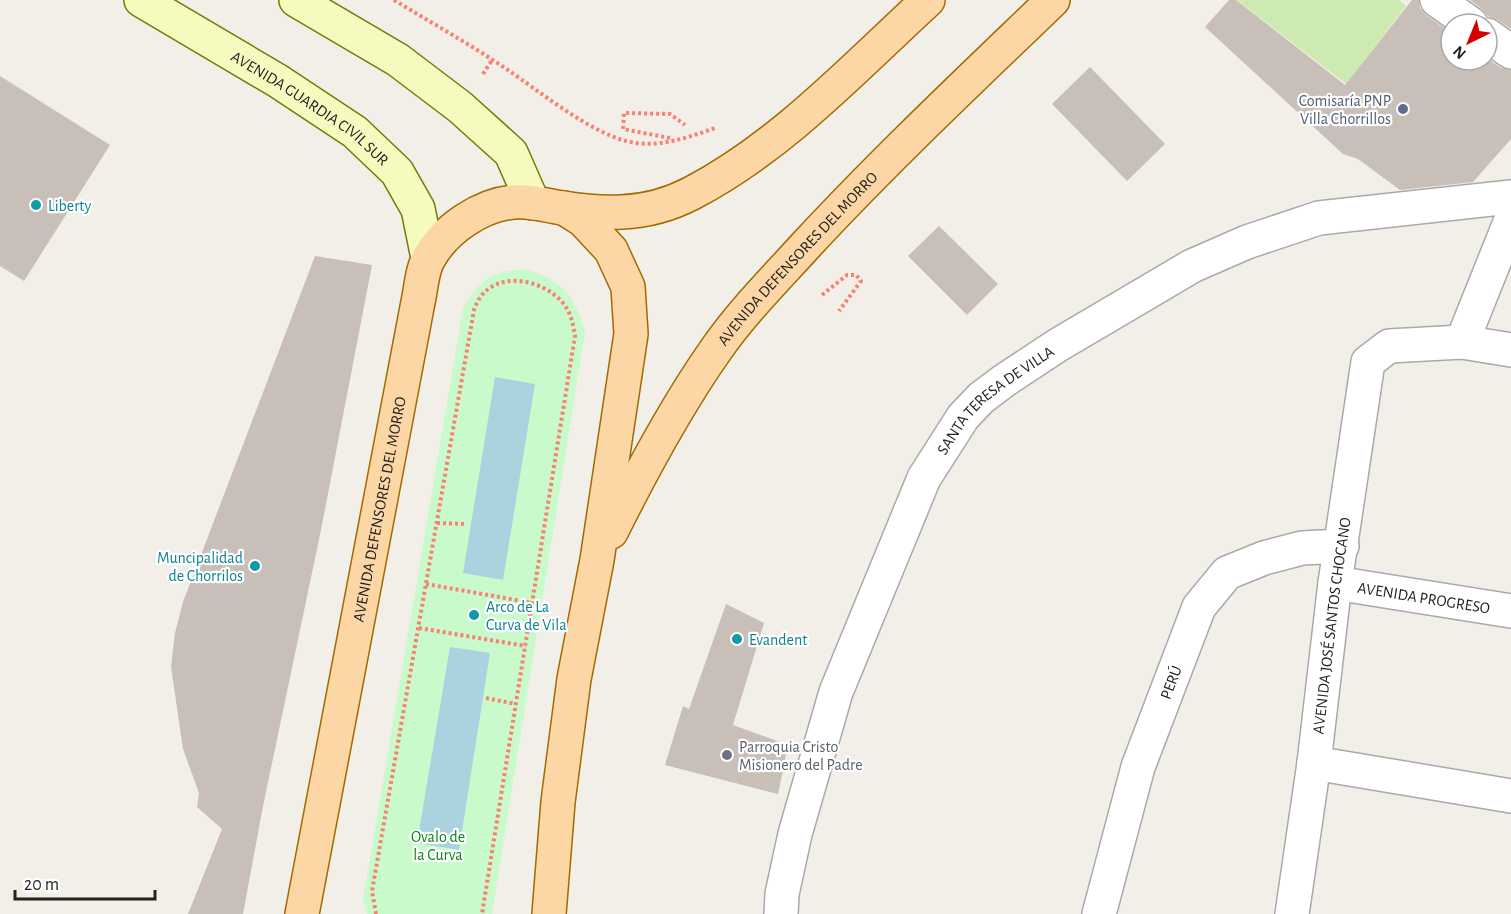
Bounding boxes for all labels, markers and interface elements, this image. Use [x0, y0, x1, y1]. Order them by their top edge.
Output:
north arrow [1439, 12, 1499, 72]
text: N [1450, 43, 1469, 62]
street label: AVENIDA GUARDIA CIVIL SUR [228, 48, 392, 169]
place label: Comisaría PNP Villa Chorrillos [1299, 93, 1391, 127]
marker: Comisaría PNP Villa Chorrillos [1396, 102, 1410, 116]
street label: AVENIDA DEFENSORES DEL MORRO [715, 169, 881, 349]
marker: Liberty [29, 198, 43, 212]
place label: Liberty [48, 198, 91, 215]
street label: SANTA TERESA DE VILLA [934, 343, 1057, 457]
street label: AVENIDA DEFENSORES DEL MORRO [351, 395, 409, 623]
street label: AVENIDA JOSÉ SANTOS CHOCANO [1310, 516, 1354, 735]
place label: Muncipalidad de Chorrilos [157, 550, 243, 584]
marker: Muncipalidad de Chorrilos [248, 559, 262, 573]
street label: AVENIDA PROGRESO [1356, 580, 1491, 617]
place label: Arco de La Curva de Vila [486, 599, 567, 633]
marker: Arco de La Curva de Vila [467, 608, 481, 622]
marker: Evandent [730, 632, 744, 646]
place label: Evandent [749, 632, 807, 648]
street label: PERÚ [1158, 663, 1185, 701]
place label: Parroquia Cristo Misionero del Padre [739, 739, 863, 773]
marker: Parroquia Cristo Misionero del Padre [720, 748, 734, 762]
park label: Ovalo de la Curva [411, 829, 465, 863]
scale bar [15, 863, 154, 901]
text: 20 m [24, 876, 59, 894]

